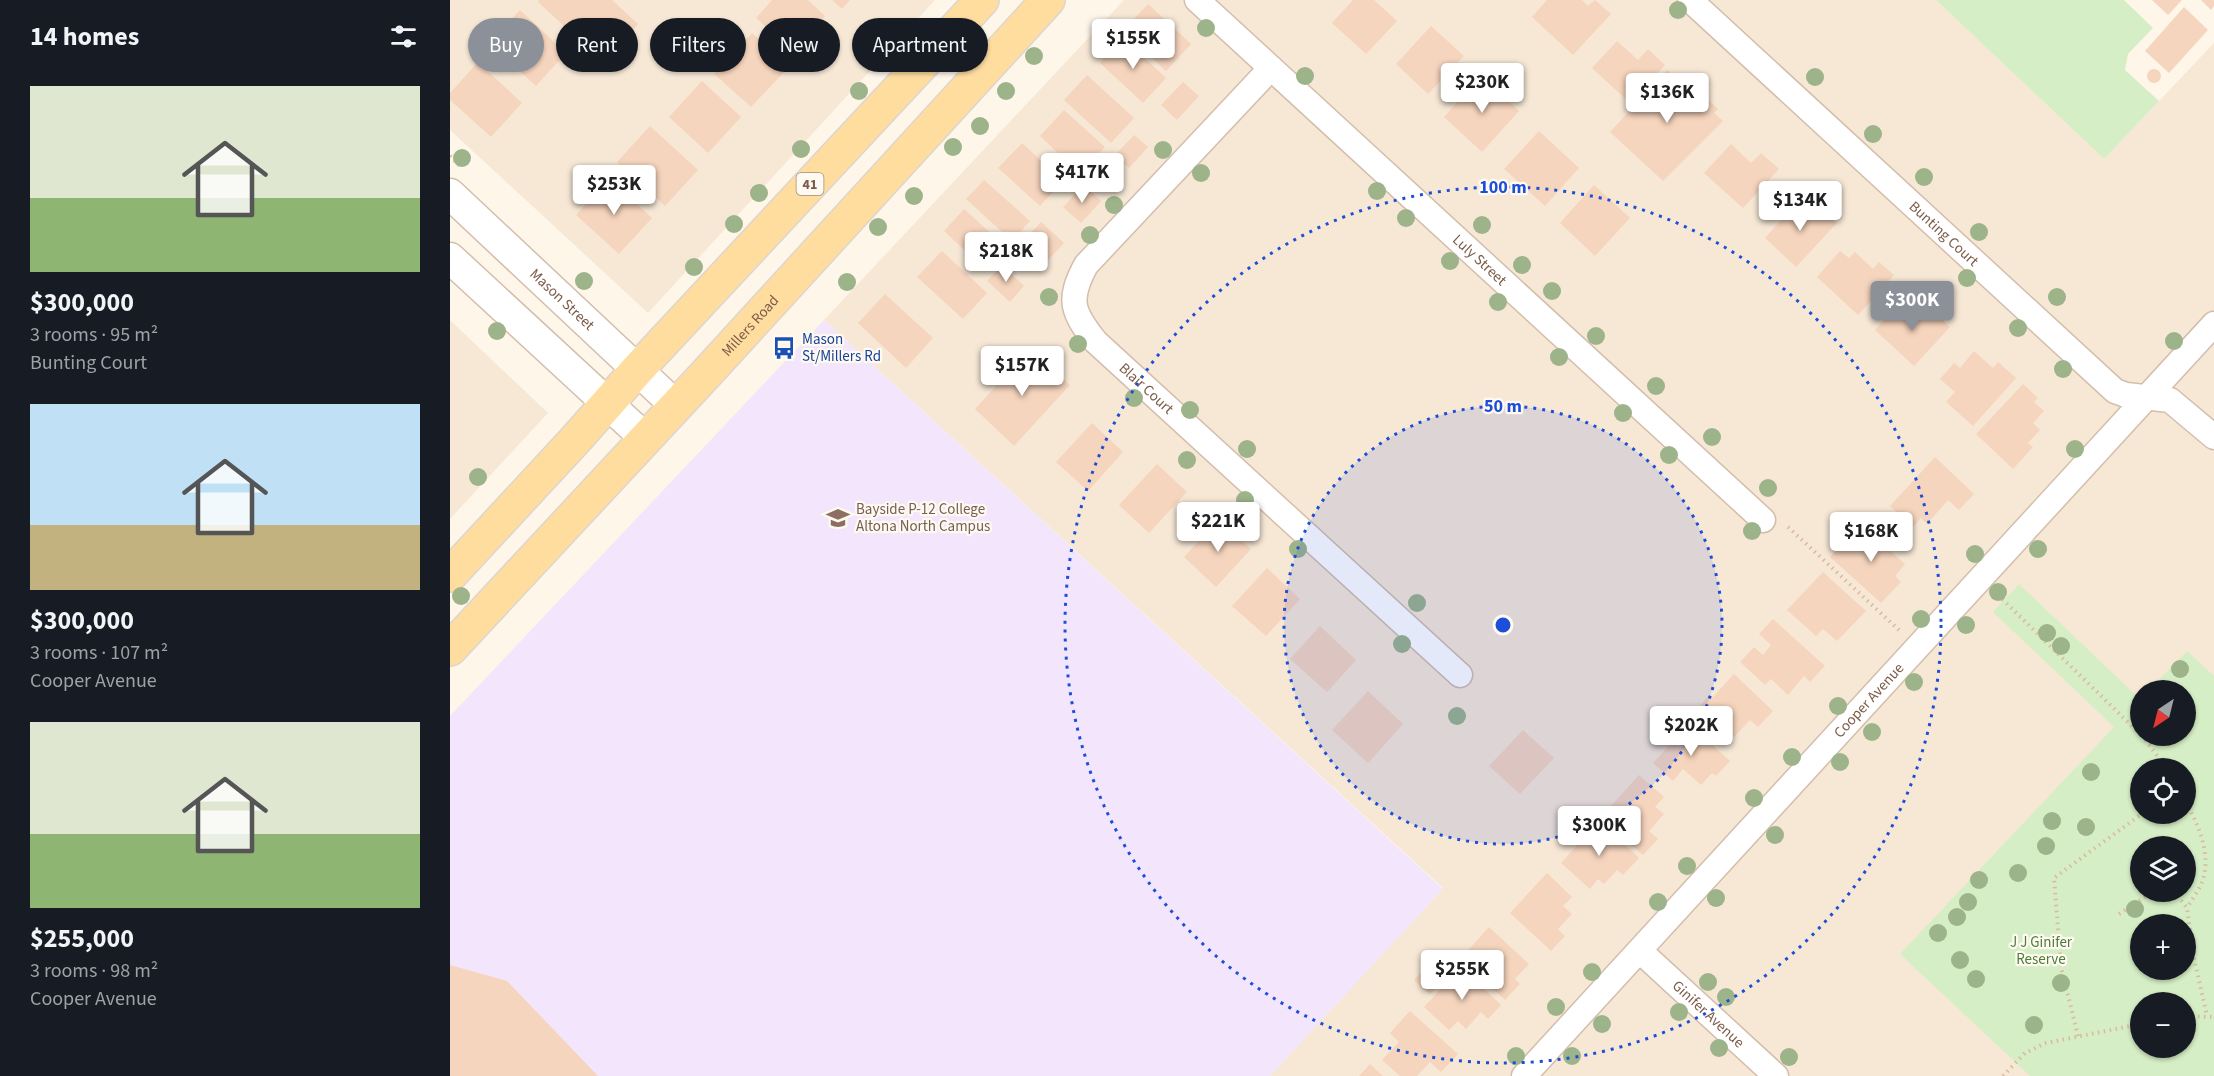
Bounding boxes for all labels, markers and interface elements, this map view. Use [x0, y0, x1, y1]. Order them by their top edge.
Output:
text: 14 homes [30, 18, 139, 55]
chip: Buy [468, 18, 544, 72]
chip: Rent [556, 18, 638, 72]
chip: Filters [650, 18, 746, 72]
chip: New [758, 18, 840, 72]
chip: Apartment [852, 18, 988, 72]
pin: $155K [1091, 19, 1175, 70]
icon: filters [387, 20, 420, 53]
text: $155K [1106, 24, 1160, 52]
pin: $230K [1440, 63, 1524, 114]
text: $230K [1455, 68, 1509, 96]
pin: $136K [1625, 73, 1709, 124]
text: $136K [1640, 78, 1694, 106]
icon: home [171, 125, 279, 233]
pin: $417K [1040, 153, 1124, 204]
text: $417K [1055, 158, 1109, 186]
pin: $253K [572, 165, 656, 216]
text: $253K [587, 170, 641, 198]
road number: 41 [796, 173, 824, 195]
text: 100 m [1479, 175, 1527, 200]
pin: $134K [1758, 181, 1842, 232]
text: $134K [1773, 186, 1827, 214]
street label: Bunting Court [1904, 196, 1983, 271]
street label: Luly Street [1448, 230, 1511, 290]
pin: $218K [964, 232, 1048, 283]
text: $218K [979, 237, 1033, 265]
street label: Mason Street [525, 264, 599, 335]
pin: $300K [1870, 281, 1954, 332]
text: $300,000 [30, 284, 134, 321]
text: $300K [1885, 286, 1939, 314]
street label: Millers Road [717, 291, 784, 361]
text: 3 rooms · 95 m² [30, 321, 158, 349]
place label: Mason St/Millers Rd [802, 329, 881, 367]
bus stop icon: Mason St/Millers Rd [771, 335, 797, 361]
pin: $157K [980, 346, 1064, 397]
text: Bunting Court [30, 349, 147, 377]
text: $157K [995, 351, 1049, 379]
street label: Blair Court [1114, 358, 1178, 419]
text: 50 m [1484, 394, 1522, 419]
icon: home [171, 443, 279, 551]
place label: Bayside P-12 College Altona North Campus [856, 499, 990, 537]
pin: $221K [1176, 502, 1260, 553]
school or university icon: Bayside P-12 College Altona North Campus [825, 505, 851, 531]
text: $221K [1191, 507, 1245, 535]
pin: $168K [1829, 512, 1913, 563]
text: $168K [1844, 517, 1898, 545]
text: $300,000 [30, 602, 134, 639]
centre of rings [1493, 615, 1513, 635]
text: 3 rooms · 107 m² [30, 639, 168, 667]
street label: Cooper Avenue [1829, 658, 1909, 743]
text: Cooper Avenue [30, 667, 157, 695]
north arrow [2130, 680, 2196, 746]
map controls [2130, 680, 2196, 1058]
pin: $202K [1649, 706, 1733, 757]
text: $202K [1664, 711, 1718, 739]
button: locate [2130, 758, 2196, 824]
icon: home [171, 761, 279, 869]
pin: $300K [1557, 806, 1641, 857]
text: $300K [1572, 811, 1626, 839]
button: layers [2130, 836, 2196, 902]
button: + [2130, 914, 2196, 980]
text: $255,000 [30, 920, 134, 957]
park label: J J Ginifer Reserve [2010, 932, 2073, 970]
pin: $255K [1420, 950, 1504, 1001]
text: $255K [1435, 955, 1489, 983]
text: 3 rooms · 98 m² [30, 957, 158, 985]
street label: Ginifer Avenue [1667, 976, 1749, 1053]
text: Cooper Avenue [30, 985, 157, 1013]
button: − [2130, 992, 2196, 1058]

